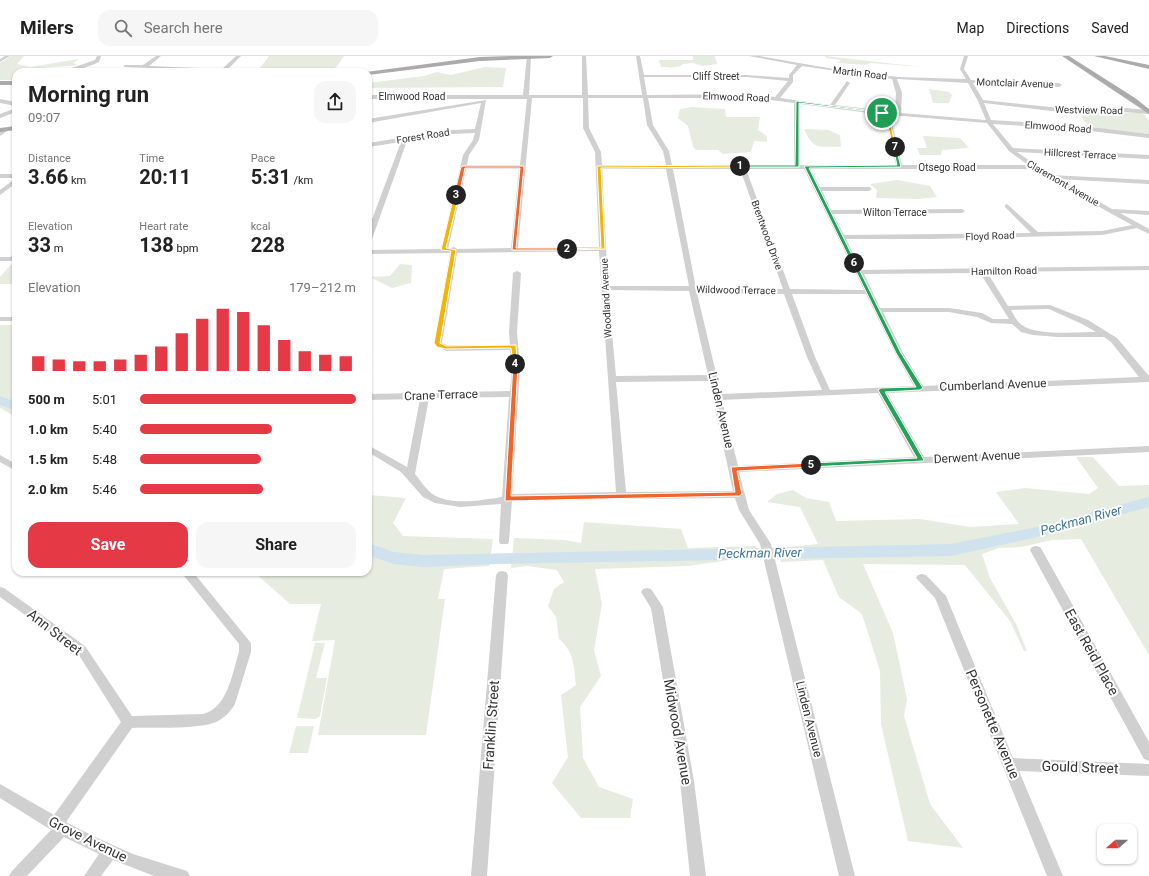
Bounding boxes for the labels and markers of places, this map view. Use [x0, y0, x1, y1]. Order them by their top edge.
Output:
pin [865, 96, 899, 130]
pin: 7 [885, 137, 905, 157]
pin: 1 [730, 156, 750, 176]
pin: 3 [446, 185, 466, 205]
pin: 2 [557, 239, 577, 259]
pin: 6 [844, 253, 864, 273]
pin: 4 [505, 354, 525, 374]
pin: 5 [801, 455, 821, 475]

